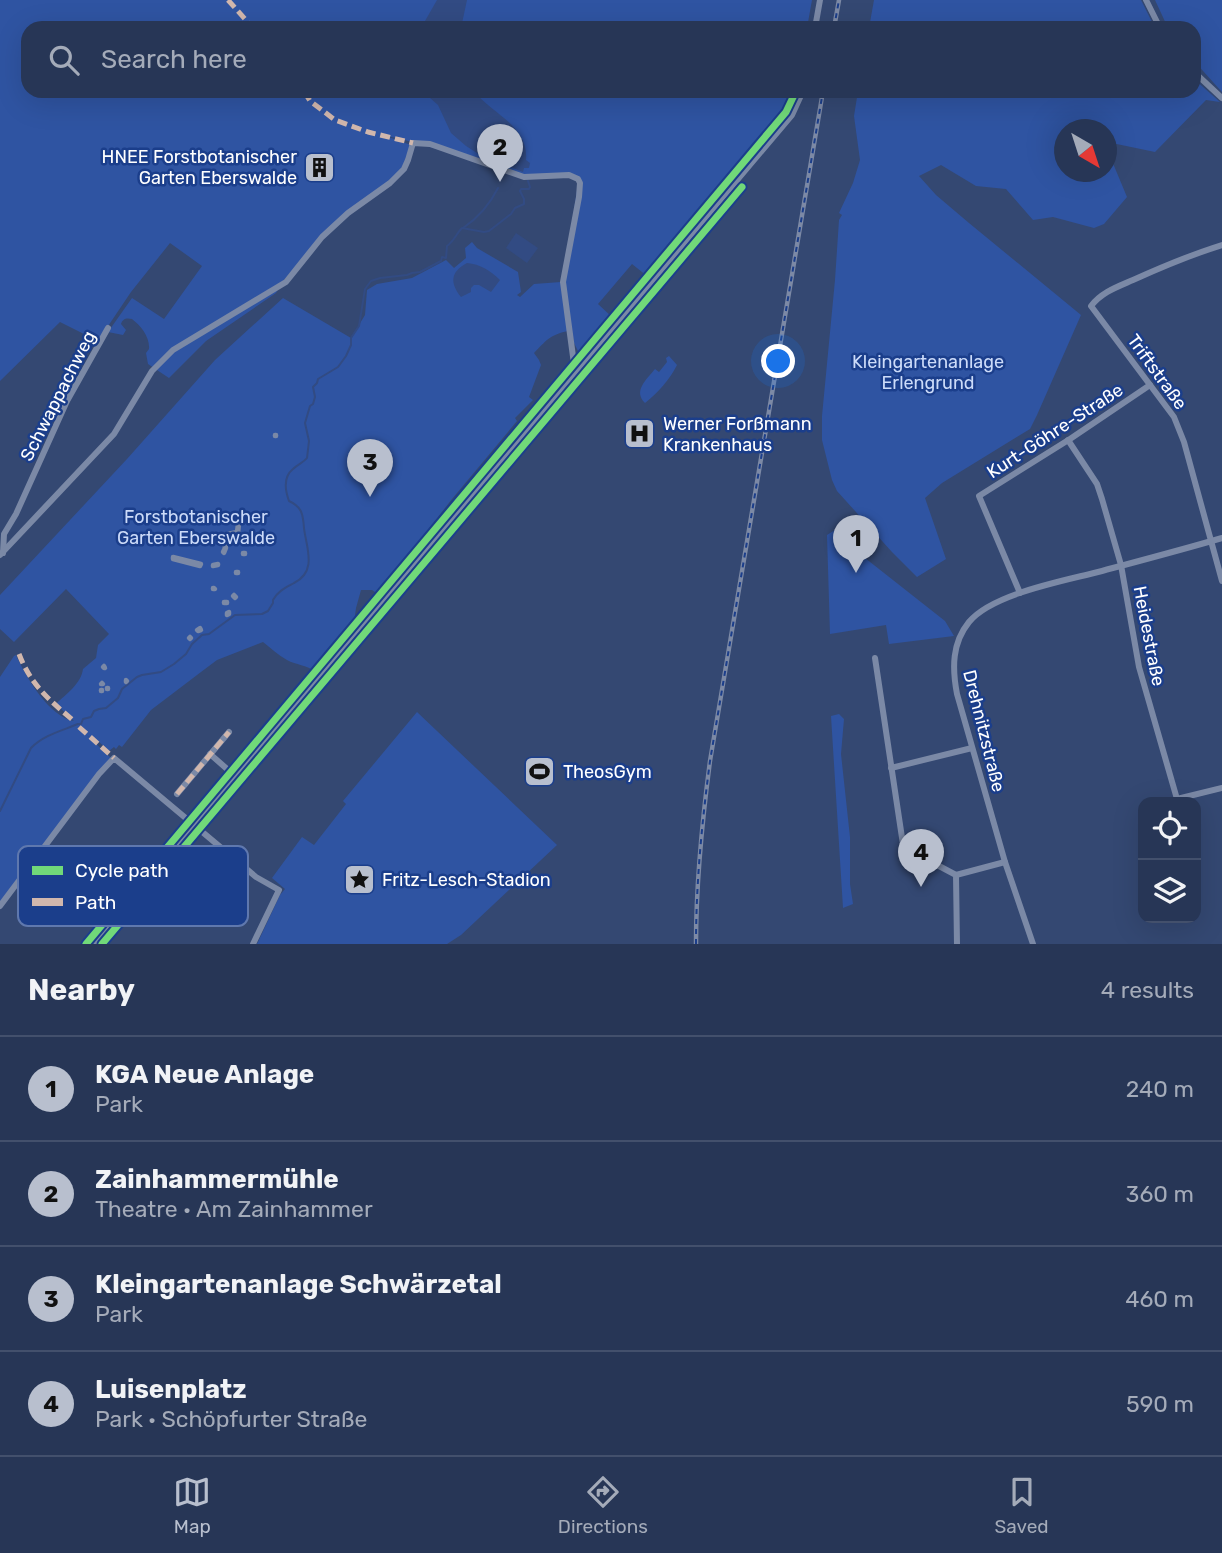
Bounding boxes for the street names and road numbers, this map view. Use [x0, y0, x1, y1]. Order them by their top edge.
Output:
street label: Schwappachweg [16, 327, 100, 465]
street label: Triftstraße [1122, 330, 1192, 414]
street label: Kurt-Göhre-Straße [983, 379, 1127, 483]
street label: Heidestraße [1129, 584, 1169, 688]
street label: Drehnitzstraße [958, 668, 1010, 794]

